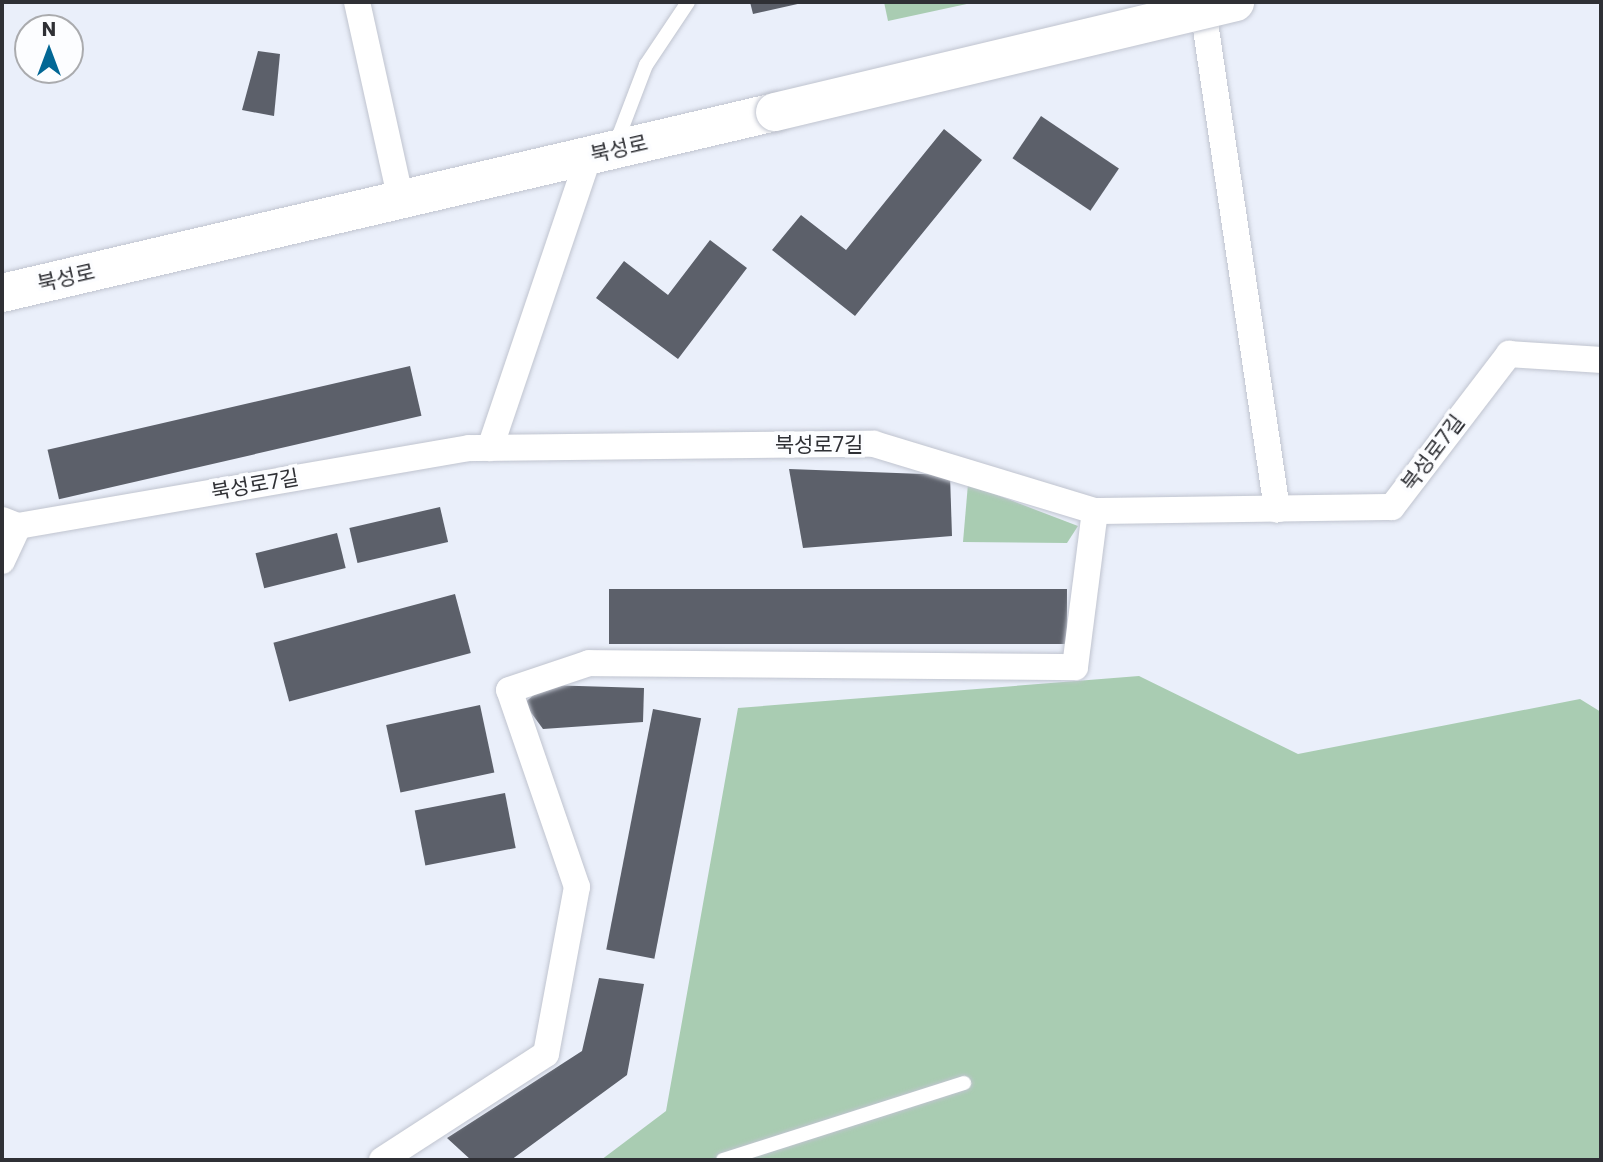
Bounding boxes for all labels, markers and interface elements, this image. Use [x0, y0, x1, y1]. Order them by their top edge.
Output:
north arrow [14, 14, 84, 84]
text: N [42, 16, 56, 43]
street label: 북성로 [588, 130, 650, 168]
street label: 북성로 [35, 259, 97, 297]
street label: 북성로7길 [1396, 410, 1470, 496]
street label: 북성로7길 [775, 432, 863, 458]
street label: 북성로7길 [209, 465, 301, 505]

